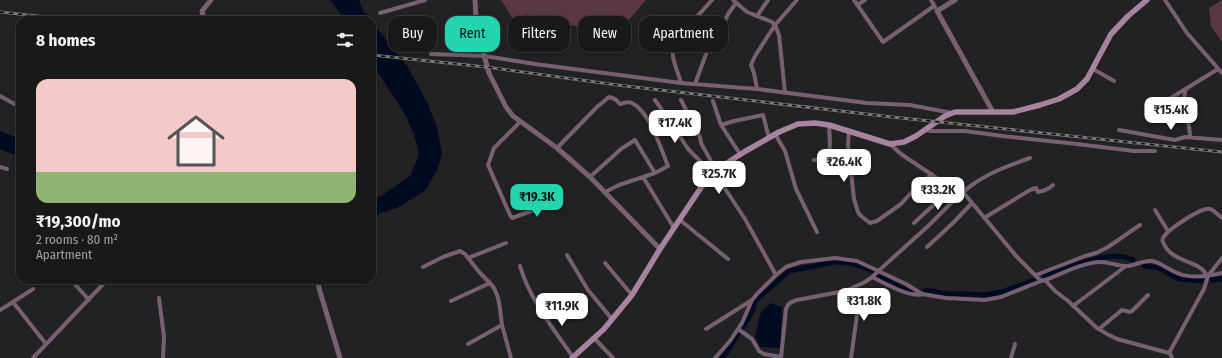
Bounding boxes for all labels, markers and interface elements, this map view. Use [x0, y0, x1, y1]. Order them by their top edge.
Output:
chip: Buy [388, 16, 437, 52]
chip: Rent [445, 16, 500, 52]
chip: Filters [508, 16, 570, 52]
chip: New [578, 16, 631, 52]
chip: Apartment [639, 16, 728, 52]
icon: filters [334, 29, 356, 51]
text: 8 homes [36, 30, 96, 51]
pin: ₹15.4K [1138, 97, 1204, 131]
text: ₹15.4K [1153, 102, 1189, 117]
icon: home [160, 105, 232, 177]
pin: ₹17.4K [642, 110, 708, 144]
text: ₹17.4K [658, 115, 692, 130]
pin: ₹26.4K [811, 149, 877, 183]
text: ₹26.4K [826, 154, 862, 169]
pin: ₹25.7K [686, 161, 752, 195]
text: ₹25.7K [702, 166, 736, 181]
pin: ₹33.2K [905, 177, 971, 211]
text: ₹33.2K [920, 182, 956, 197]
pin: ₹19.3K [504, 184, 570, 218]
text: ₹19.3K [519, 189, 555, 204]
text: ₹19,300/mo [36, 211, 121, 232]
text: 2 rooms · 80 m² [36, 232, 118, 247]
text: Apartment [36, 247, 92, 262]
pin: ₹31.8K [831, 288, 897, 322]
pin: ₹11.9K [529, 293, 595, 327]
text: ₹31.8K [846, 293, 882, 308]
text: ₹11.9K [545, 298, 579, 313]

